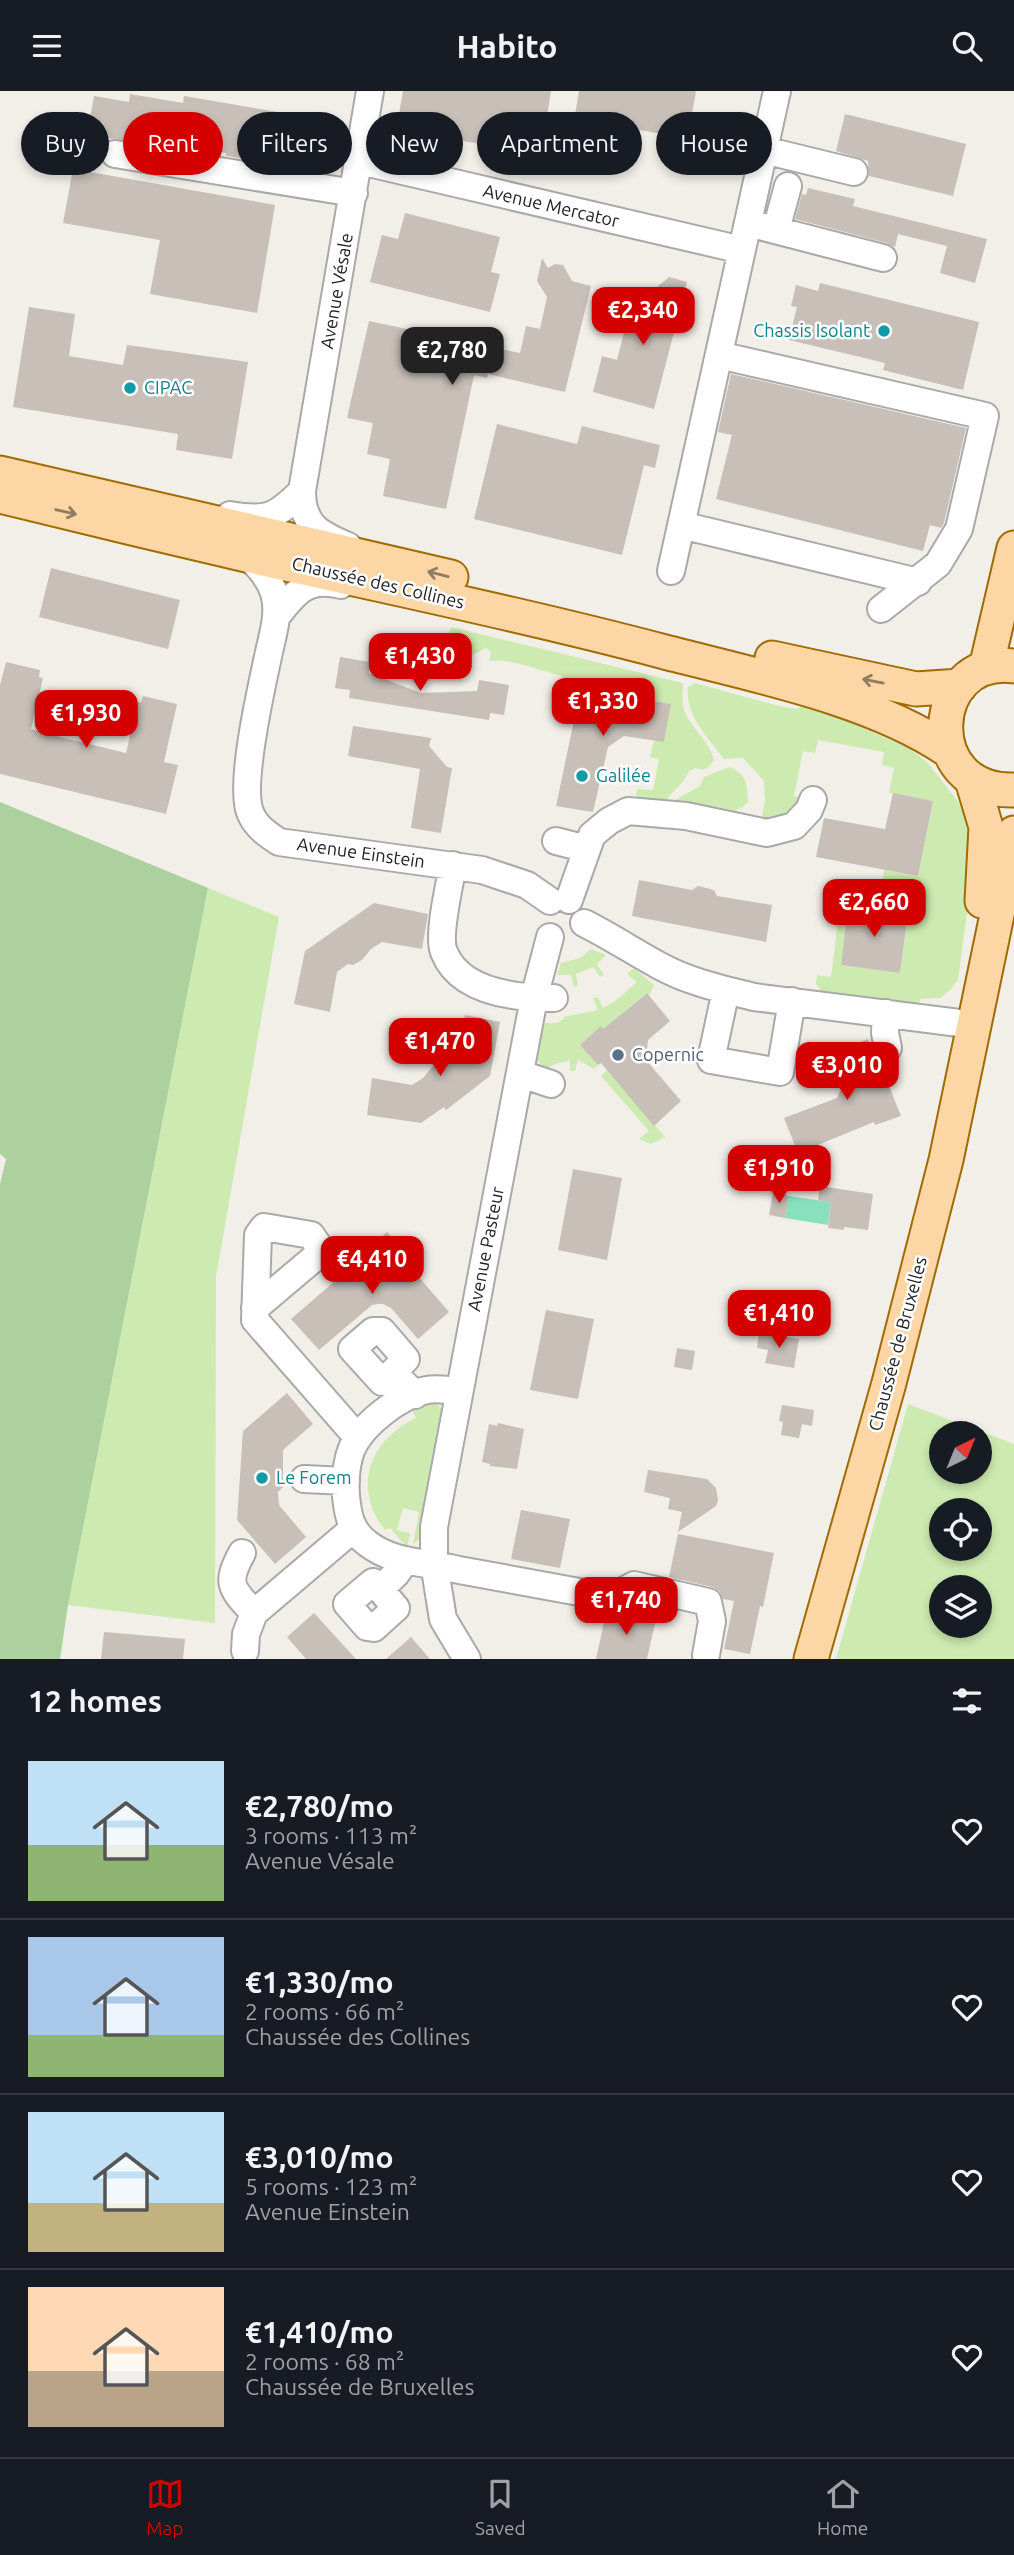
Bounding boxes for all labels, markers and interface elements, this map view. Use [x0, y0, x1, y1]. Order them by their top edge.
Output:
icon: menu [28, 27, 66, 65]
icon: search [948, 27, 986, 65]
text: Habito [456, 28, 558, 64]
chip: Buy [21, 112, 109, 175]
chip: Rent [123, 112, 223, 175]
chip: Filters [237, 112, 352, 175]
chip: New [366, 112, 463, 175]
chip: Apartment [477, 112, 642, 175]
chip: House [656, 112, 772, 175]
street label: Avenue Mercator [481, 180, 621, 230]
street label: Avenue Vésale [316, 231, 356, 350]
pin: €2,340 [586, 287, 700, 347]
text: €2,340 [608, 297, 678, 322]
place label: Chassis Isolant [753, 320, 870, 340]
marker: Chassis Isolant [876, 323, 892, 339]
pin: €2,780 [395, 327, 509, 387]
text: €2,780 [417, 337, 487, 362]
place label: CIPAC [144, 377, 192, 397]
marker: CIPAC [122, 380, 138, 396]
one-way arrow [54, 506, 77, 519]
street label: Chaussée des Collines [290, 552, 467, 612]
one-way arrow [427, 567, 450, 580]
pin: €1,430 [363, 633, 477, 693]
text: €1,430 [385, 643, 455, 668]
one-way arrow [862, 673, 885, 687]
pin: €1,330 [546, 679, 660, 738]
text: €1,330 [568, 688, 638, 713]
pin: €1,930 [29, 691, 143, 750]
text: €1,930 [51, 700, 121, 725]
place label: Galilée [596, 765, 651, 785]
marker: Galilée [574, 768, 590, 784]
street label: Avenue Einstein [296, 833, 426, 871]
pin: €2,660 [817, 879, 931, 939]
text: €2,660 [839, 889, 909, 914]
pin: €1,470 [383, 1019, 497, 1078]
text: €1,470 [405, 1028, 475, 1053]
pin: €3,010 [790, 1042, 904, 1102]
place label: Copernic [632, 1044, 704, 1064]
marker: Copernic [610, 1047, 626, 1063]
text: €3,010 [812, 1052, 882, 1077]
pin: €1,910 [722, 1145, 836, 1205]
text: €1,910 [744, 1155, 814, 1180]
street label: Avenue Pasteur [463, 1185, 507, 1313]
pin: €4,410 [315, 1237, 429, 1296]
text: €4,410 [337, 1246, 407, 1271]
street label: Chaussée de Bruxelles [864, 1254, 930, 1433]
pin: €1,410 [722, 1291, 836, 1350]
text: €1,410 [744, 1300, 814, 1325]
north arrow [929, 1421, 992, 1484]
map controls [929, 1421, 992, 1638]
place label: Le Forem [276, 1467, 351, 1487]
marker: Le Forem [254, 1470, 270, 1486]
button: locate [929, 1498, 992, 1561]
button: layers [929, 1575, 992, 1638]
pin: €1,740 [569, 1577, 683, 1637]
text: €1,740 [591, 1587, 661, 1612]
icon: filters [948, 1682, 986, 1720]
text: 12 homes [28, 1684, 162, 1718]
icon: home [84, 1789, 168, 1873]
text: €2,780/mo [245, 1789, 394, 1823]
icon: heart [948, 1812, 986, 1850]
text: 3 rooms · 113 m² [245, 1823, 417, 1848]
text: Avenue Vésale [245, 1848, 395, 1873]
icon: home [84, 1965, 168, 2049]
text: €1,330/mo [245, 1965, 394, 1999]
icon: heart [948, 1988, 986, 2026]
text: 2 rooms · 66 m² [245, 1999, 404, 2024]
text: Chaussée des Collines [245, 2024, 470, 2049]
icon: home [84, 2140, 168, 2224]
text: €3,010/mo [245, 2140, 394, 2174]
icon: heart [948, 2163, 986, 2201]
text: 5 rooms · 123 m² [245, 2174, 417, 2199]
text: Avenue Einstein [245, 2199, 410, 2224]
icon: home [84, 2315, 168, 2399]
text: €1,410/mo [245, 2315, 394, 2349]
icon: heart [948, 2338, 986, 2376]
text: 2 rooms · 68 m² [245, 2349, 404, 2374]
text: Chaussée de Bruxelles [245, 2374, 474, 2399]
tab: Map [146, 2475, 184, 2539]
tab: Saved [475, 2475, 526, 2539]
tab: Home [817, 2475, 868, 2539]

